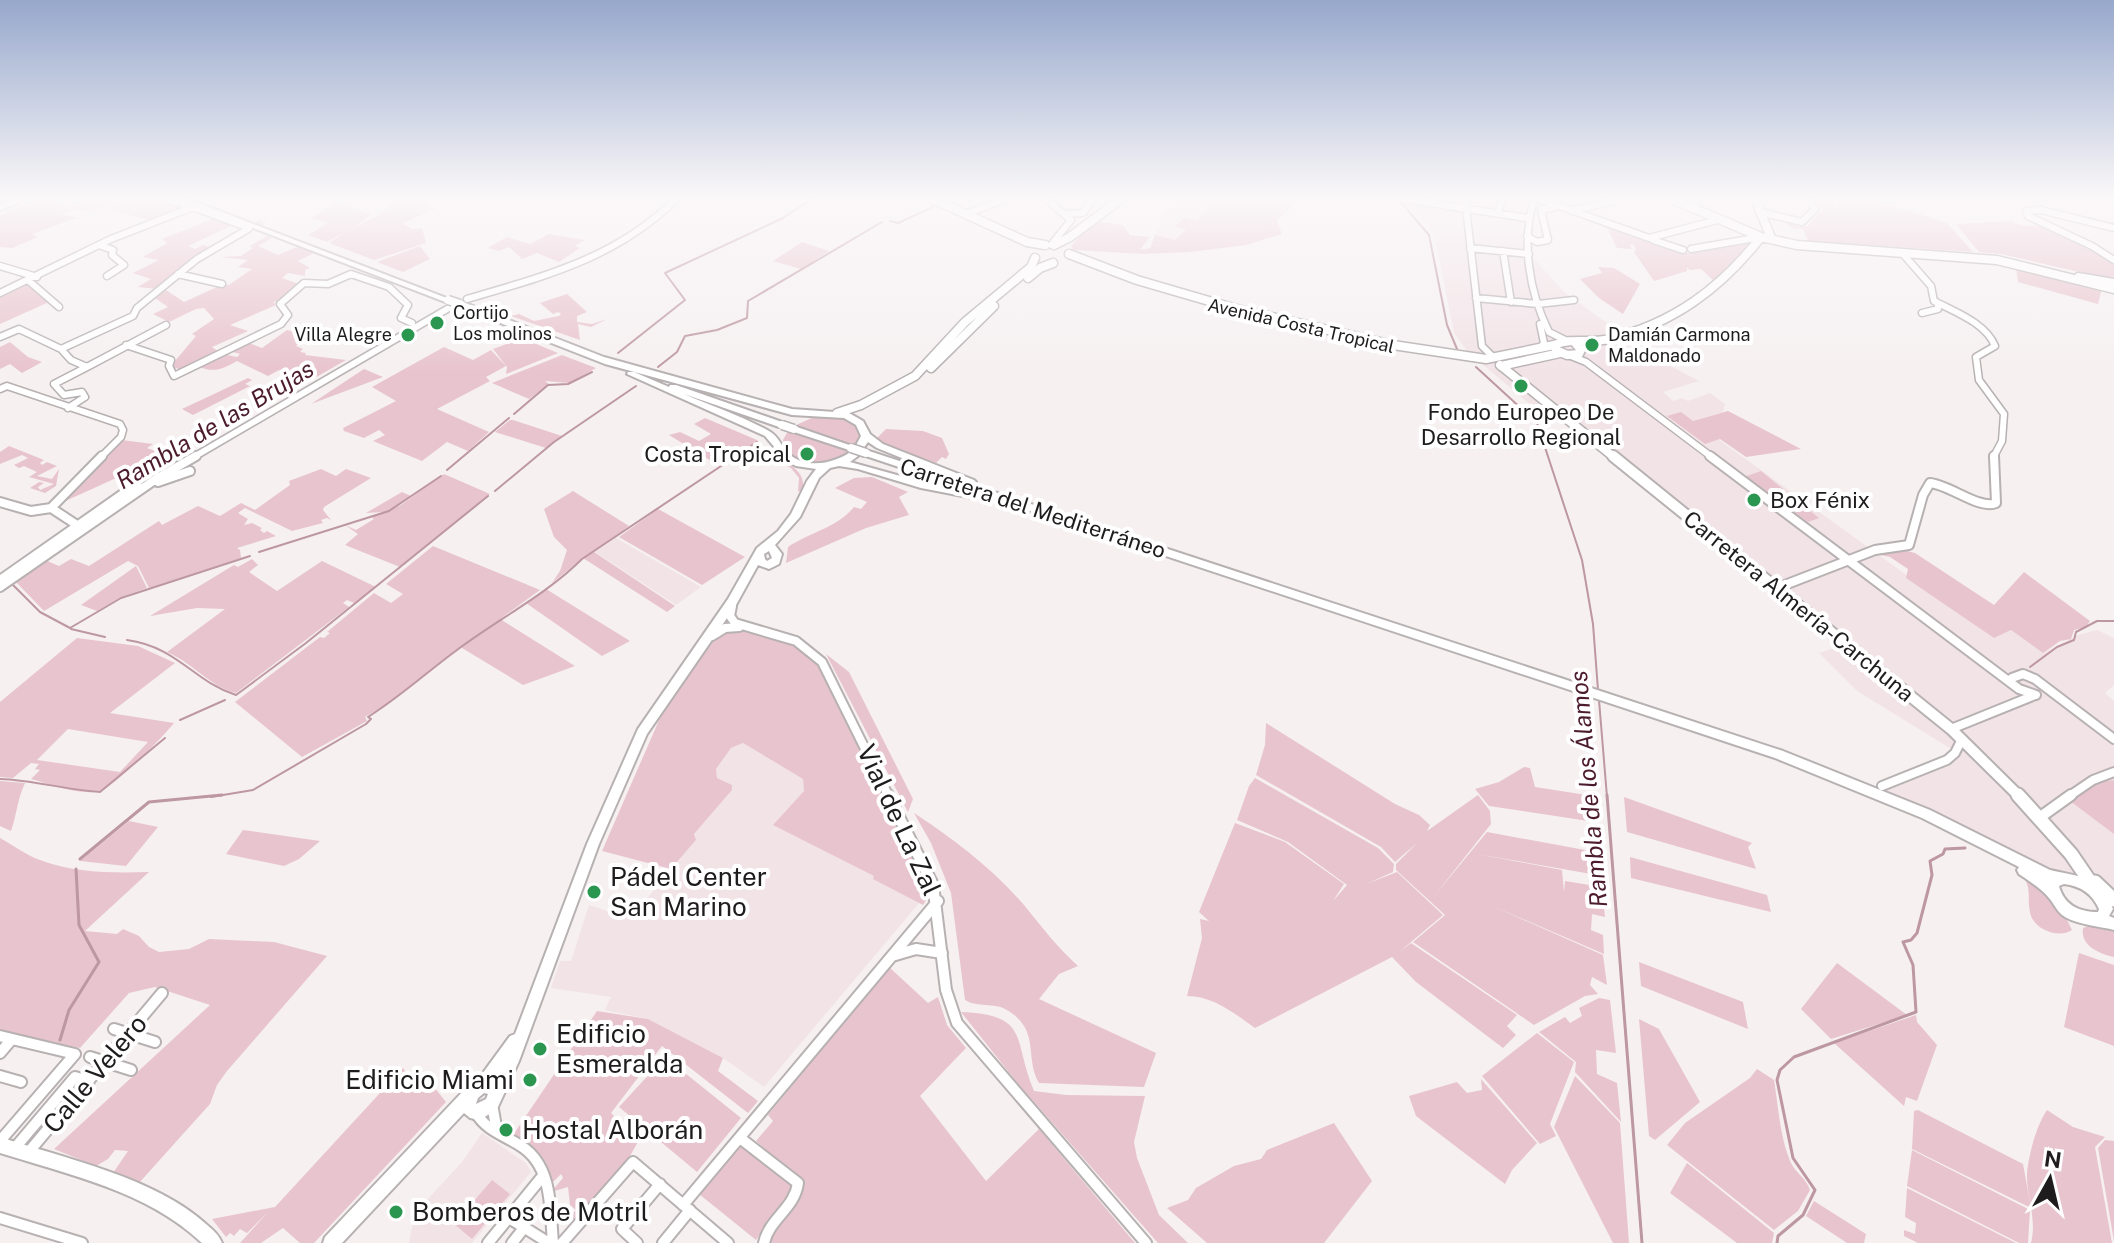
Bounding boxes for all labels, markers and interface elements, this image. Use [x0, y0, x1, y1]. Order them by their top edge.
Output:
street label: Avenida Costa Tropical [1206, 294, 1396, 357]
place label: Cortijo Los molinos [453, 302, 552, 344]
marker: Cortijo Los molinos [428, 314, 446, 332]
place label: Villa Alegre [294, 324, 392, 345]
place label: Damián Carmona Maldonado [1608, 324, 1751, 366]
marker: Villa Alegre [399, 326, 417, 344]
marker: Damián Carmona Maldonado [1583, 336, 1601, 354]
water label: Rambla de las Brujas [111, 354, 319, 494]
marker: Fondo Europeo De Desarrollo Regional [1512, 377, 1530, 395]
place label: Fondo Europeo De Desarrollo Regional [1421, 399, 1621, 450]
place label: Costa Tropical [644, 441, 791, 467]
marker: Costa Tropical [798, 445, 816, 463]
street label: Carretera del Mediterráneo [897, 453, 1169, 563]
place label: Box Fénix [1770, 487, 1870, 513]
marker: Box Fénix [1745, 491, 1763, 509]
street label: Carretera Almería-Carchuna [1679, 505, 1919, 707]
water label: Rambla de los Álamos [1564, 669, 1612, 909]
street label: Vial de La Zal [851, 739, 948, 900]
place label: Pádel Center San Marino [610, 861, 767, 922]
marker: Pádel Center San Marino [585, 883, 603, 901]
street label: Calle Velero [36, 1008, 153, 1139]
place label: Edificio Esmeralda [556, 1018, 683, 1079]
marker: Edificio Esmeralda [531, 1040, 549, 1058]
place label: Edificio Miami [345, 1064, 514, 1095]
marker: Edificio Miami [521, 1071, 539, 1089]
place label: Hostal Alborán [522, 1114, 703, 1145]
marker: Hostal Alborán [497, 1121, 515, 1139]
north arrow [2010, 1139, 2090, 1219]
text: N [2042, 1145, 2063, 1173]
place label: Bomberos de Motril [412, 1196, 649, 1227]
marker: Bomberos de Motril [387, 1203, 405, 1221]

